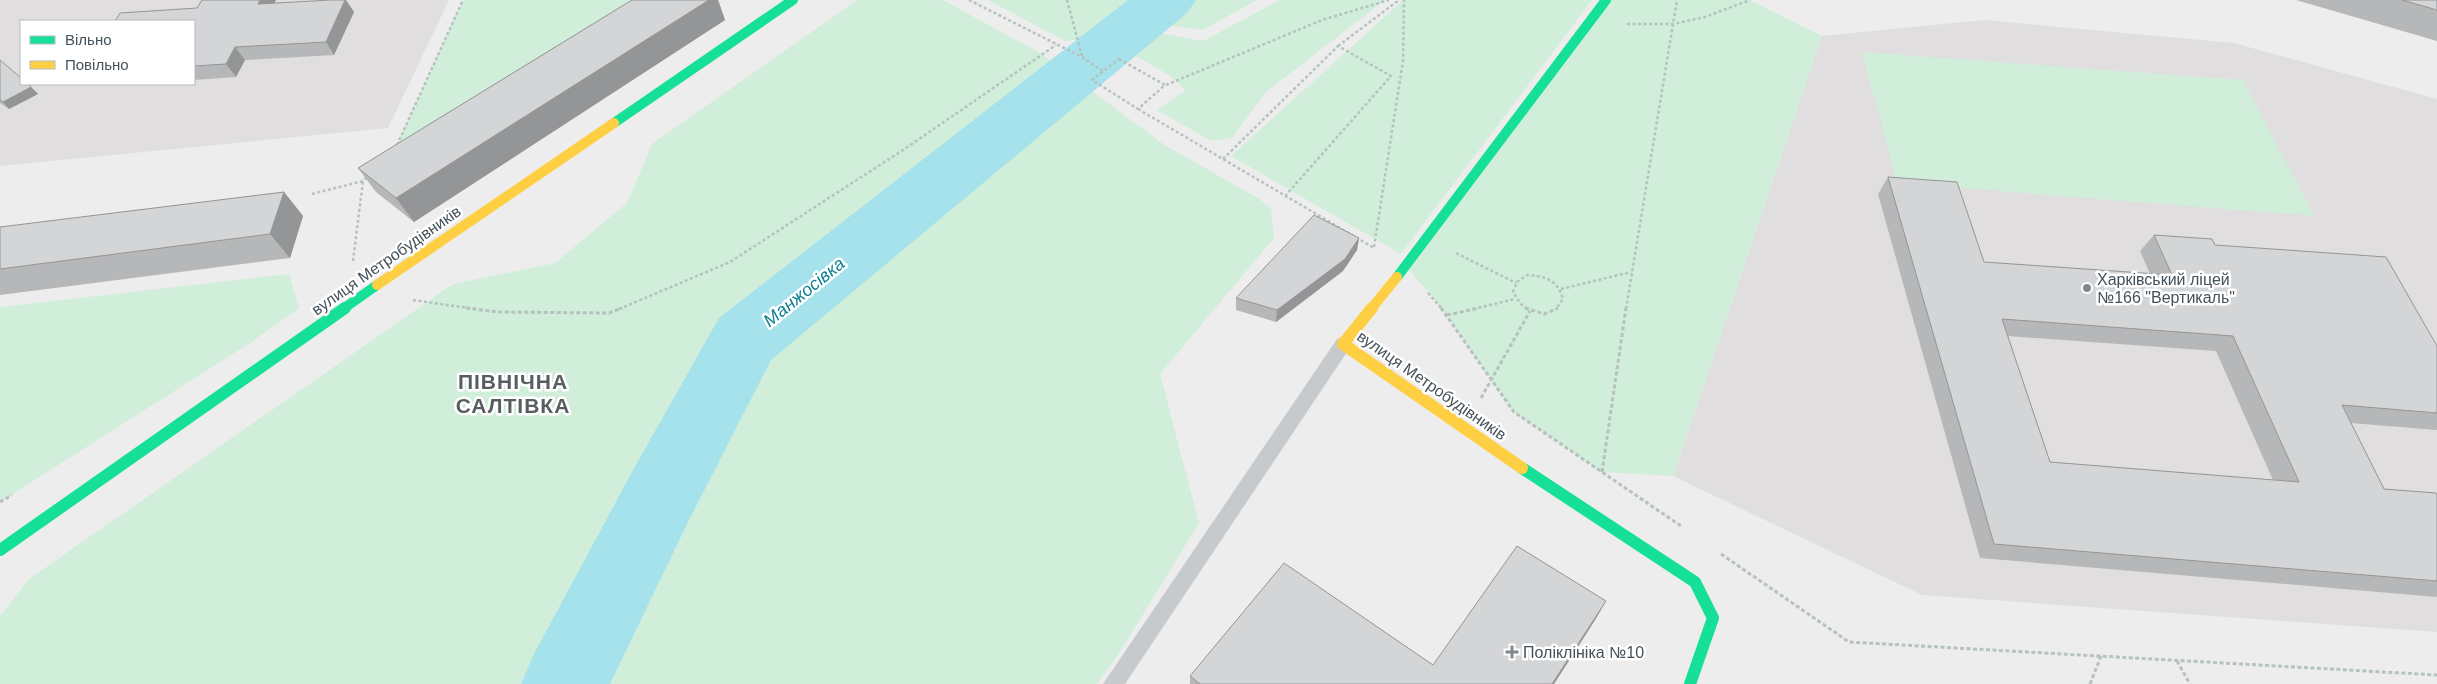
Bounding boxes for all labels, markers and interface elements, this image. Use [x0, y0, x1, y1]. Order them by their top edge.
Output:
legend [20, 20, 195, 85]
text: Вільно [65, 31, 112, 48]
text: Повільно [65, 56, 129, 73]
street label: вулиця Метробудівників [309, 202, 464, 318]
water label: Манжосівка [759, 253, 849, 331]
place label: Харківський ліцей №166 "Вертикаль" [2097, 271, 2235, 306]
marker: Харківський ліцей №166 "Вертикаль" [2081, 282, 2093, 294]
street label: вулиця Метробудівників [1354, 327, 1509, 443]
district label: ПІВНІЧНА САЛТІВКА [456, 370, 570, 417]
place label: Поліклініка №10 [1523, 644, 1644, 661]
marker: Поліклініка №10 [1505, 645, 1519, 659]

